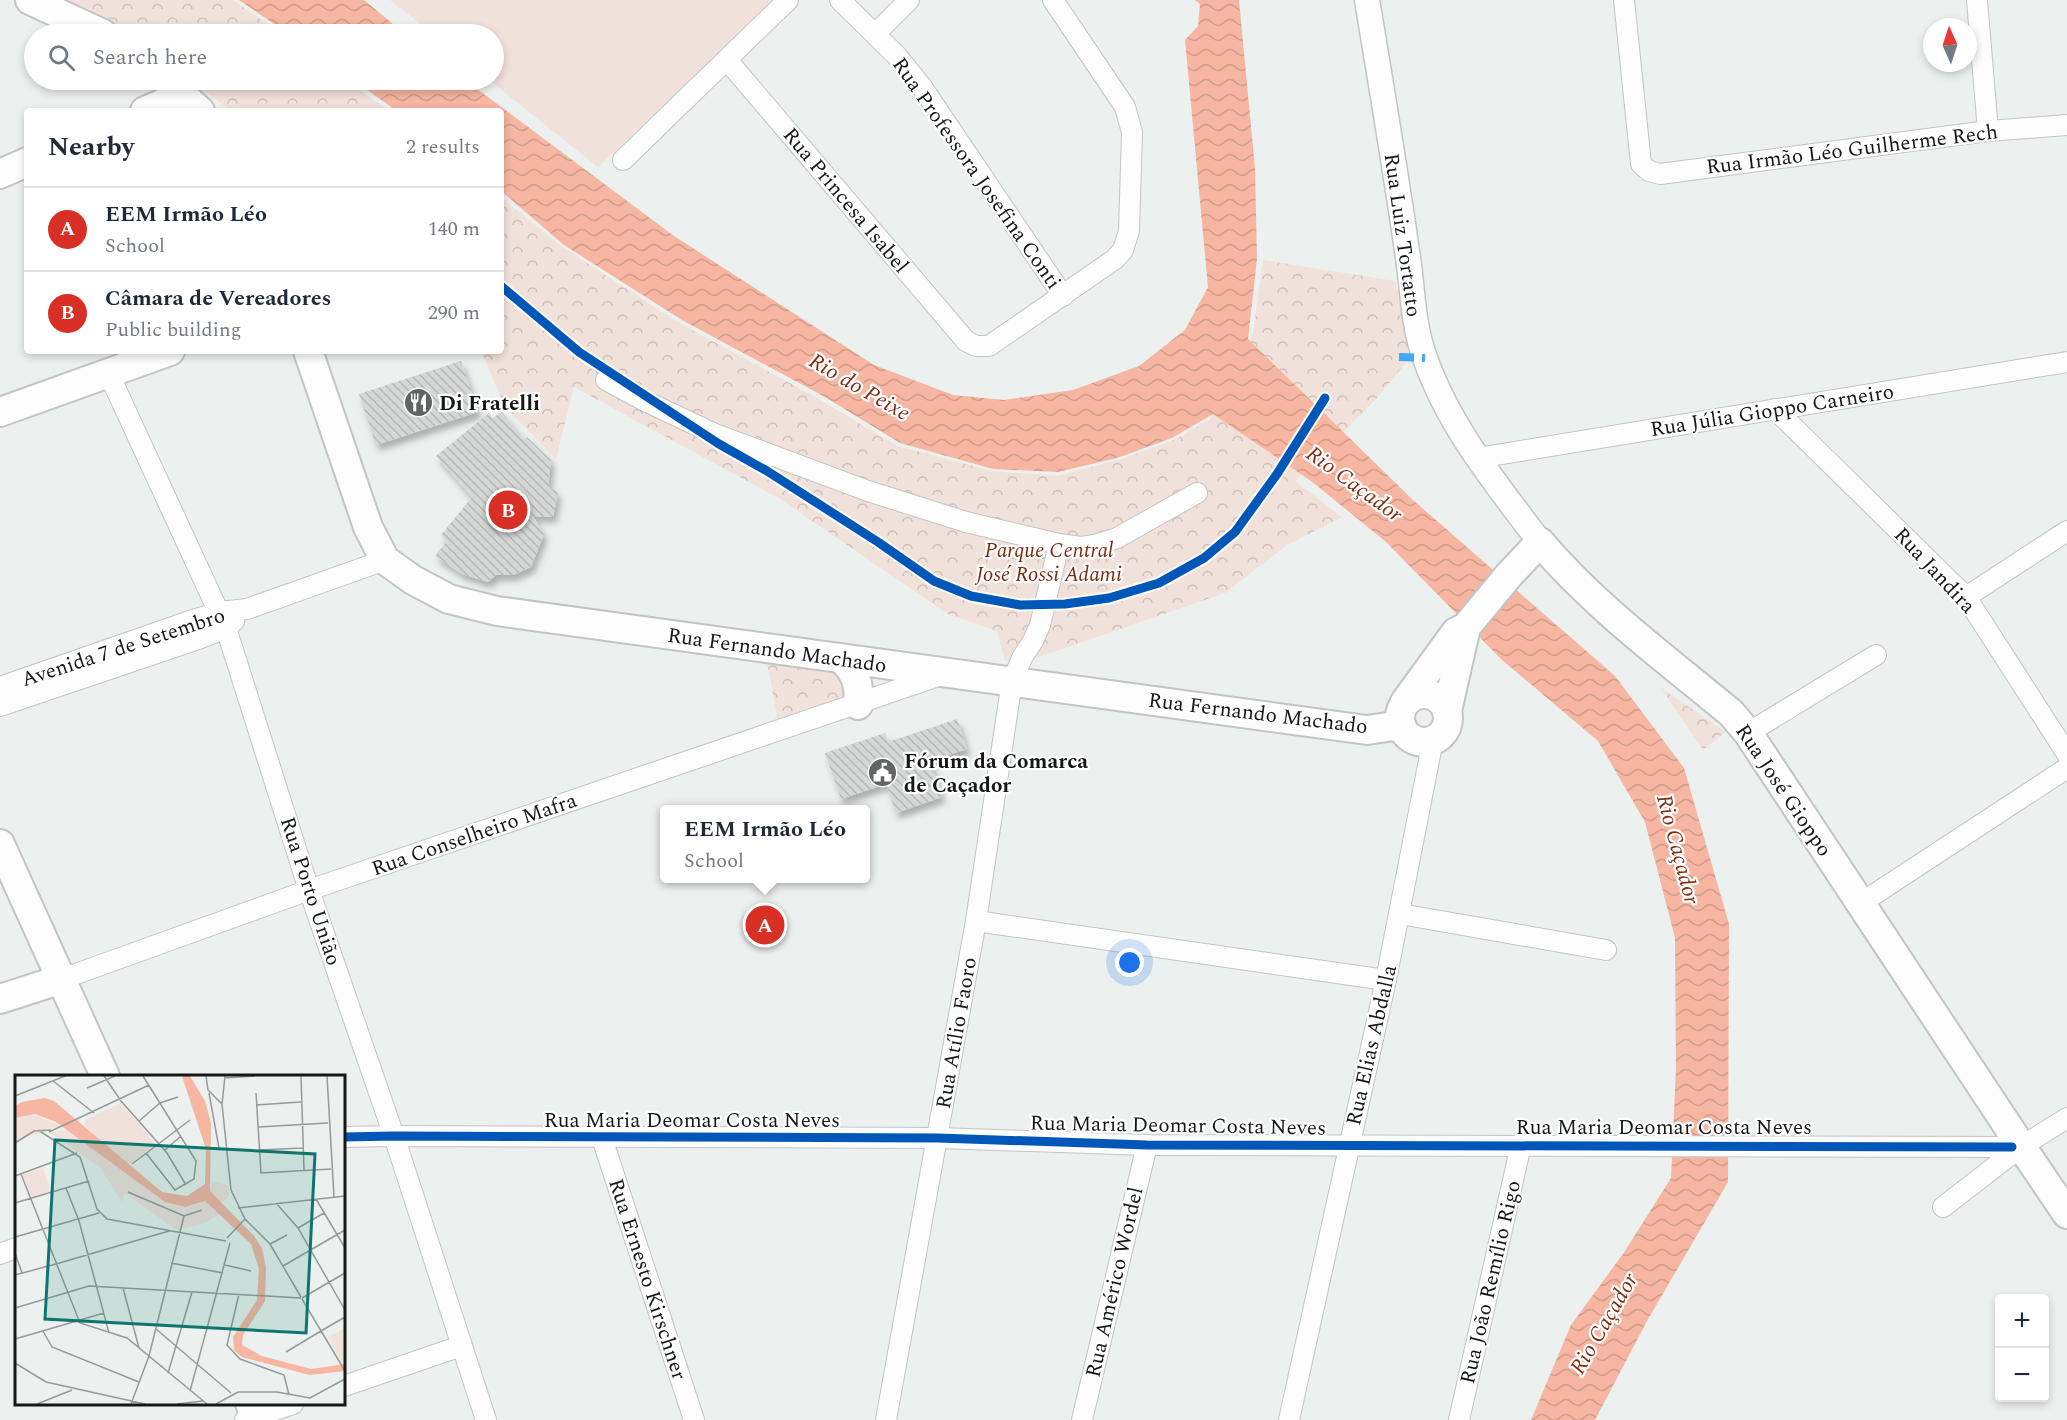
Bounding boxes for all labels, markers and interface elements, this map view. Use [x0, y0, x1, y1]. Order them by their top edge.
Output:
north arrow [1923, 18, 1977, 72]
search box [24, 24, 504, 90]
icon: search [45, 41, 78, 74]
text: Search here [93, 41, 207, 74]
street label: Rua Professora Josefina Conti [884, 51, 1069, 296]
street label: Rua Irmão Léo Guilherme Rech [1704, 116, 2000, 184]
street label: Rua Princesa Isabel [774, 121, 916, 281]
text: Nearby [48, 127, 134, 167]
text: 2 results [406, 132, 480, 162]
street label: Rua Luiz Tortatto [1375, 151, 1429, 319]
text: EEM Irmão Léo [105, 198, 267, 231]
text: A [60, 214, 75, 244]
text: 140 m [428, 214, 480, 244]
text: School [105, 231, 165, 261]
text: Câmara de Vereadores [105, 282, 331, 315]
text: B [60, 298, 75, 328]
text: 290 m [428, 298, 480, 328]
text: Public building [105, 315, 241, 345]
water label: Rio do Peixe [802, 345, 916, 430]
street label: Rua Júlia Gioppo Carneiro [1648, 376, 1896, 446]
restaurant icon: Di Fratelli [402, 387, 434, 419]
place label: Di Fratelli [439, 388, 540, 420]
water label: Rio Caçador [1299, 438, 1410, 531]
pin: B [488, 488, 528, 532]
street label: Rua Jandira [1886, 520, 1983, 622]
park label: Parque Central José Rossi Adami [974, 535, 1122, 591]
street label: Avenida 7 de Setembro [17, 600, 229, 696]
street label: Rua Fernando Machado [665, 620, 888, 682]
street label: Rua Fernando Machado [1146, 685, 1369, 743]
street label: Rua José Gioppo [1727, 718, 1840, 863]
place label: Fórum da Comarca de Caçador [904, 746, 1088, 802]
public building icon: Fórum da Comarca de Caçador [867, 757, 899, 789]
street label: Rua Conselheiro Mafra [367, 785, 582, 885]
water label: Rio Caçador [1647, 791, 1708, 908]
popup [660, 805, 870, 883]
street label: Rua Porto União [271, 813, 349, 970]
text: EEM Irmão Léo [684, 813, 846, 846]
text: School [684, 846, 744, 876]
pin: A [746, 902, 784, 948]
your location [1115, 948, 1144, 977]
street label: Rua Atílio Faoro [928, 955, 986, 1111]
street label: Rua Elias Abdalla [1338, 961, 1406, 1129]
inset map [15, 1075, 345, 1405]
street label: Rua Maria Deomar Costa Neves [544, 1105, 840, 1137]
street label: Rua Maria Deomar Costa Neves [1030, 1107, 1326, 1145]
street label: Rua Maria Deomar Costa Neves [1516, 1112, 1812, 1144]
street label: Rua Ernesto Kirschner [599, 1174, 695, 1384]
street label: Rua João Remílio Rigo [1452, 1177, 1530, 1387]
street label: Rua Américo Wordel [1077, 1184, 1152, 1381]
water label: Rio Caçador [1562, 1266, 1647, 1381]
map controls [1995, 1294, 2049, 1402]
button: + [1995, 1294, 2049, 1348]
button: − [1995, 1348, 2049, 1402]

